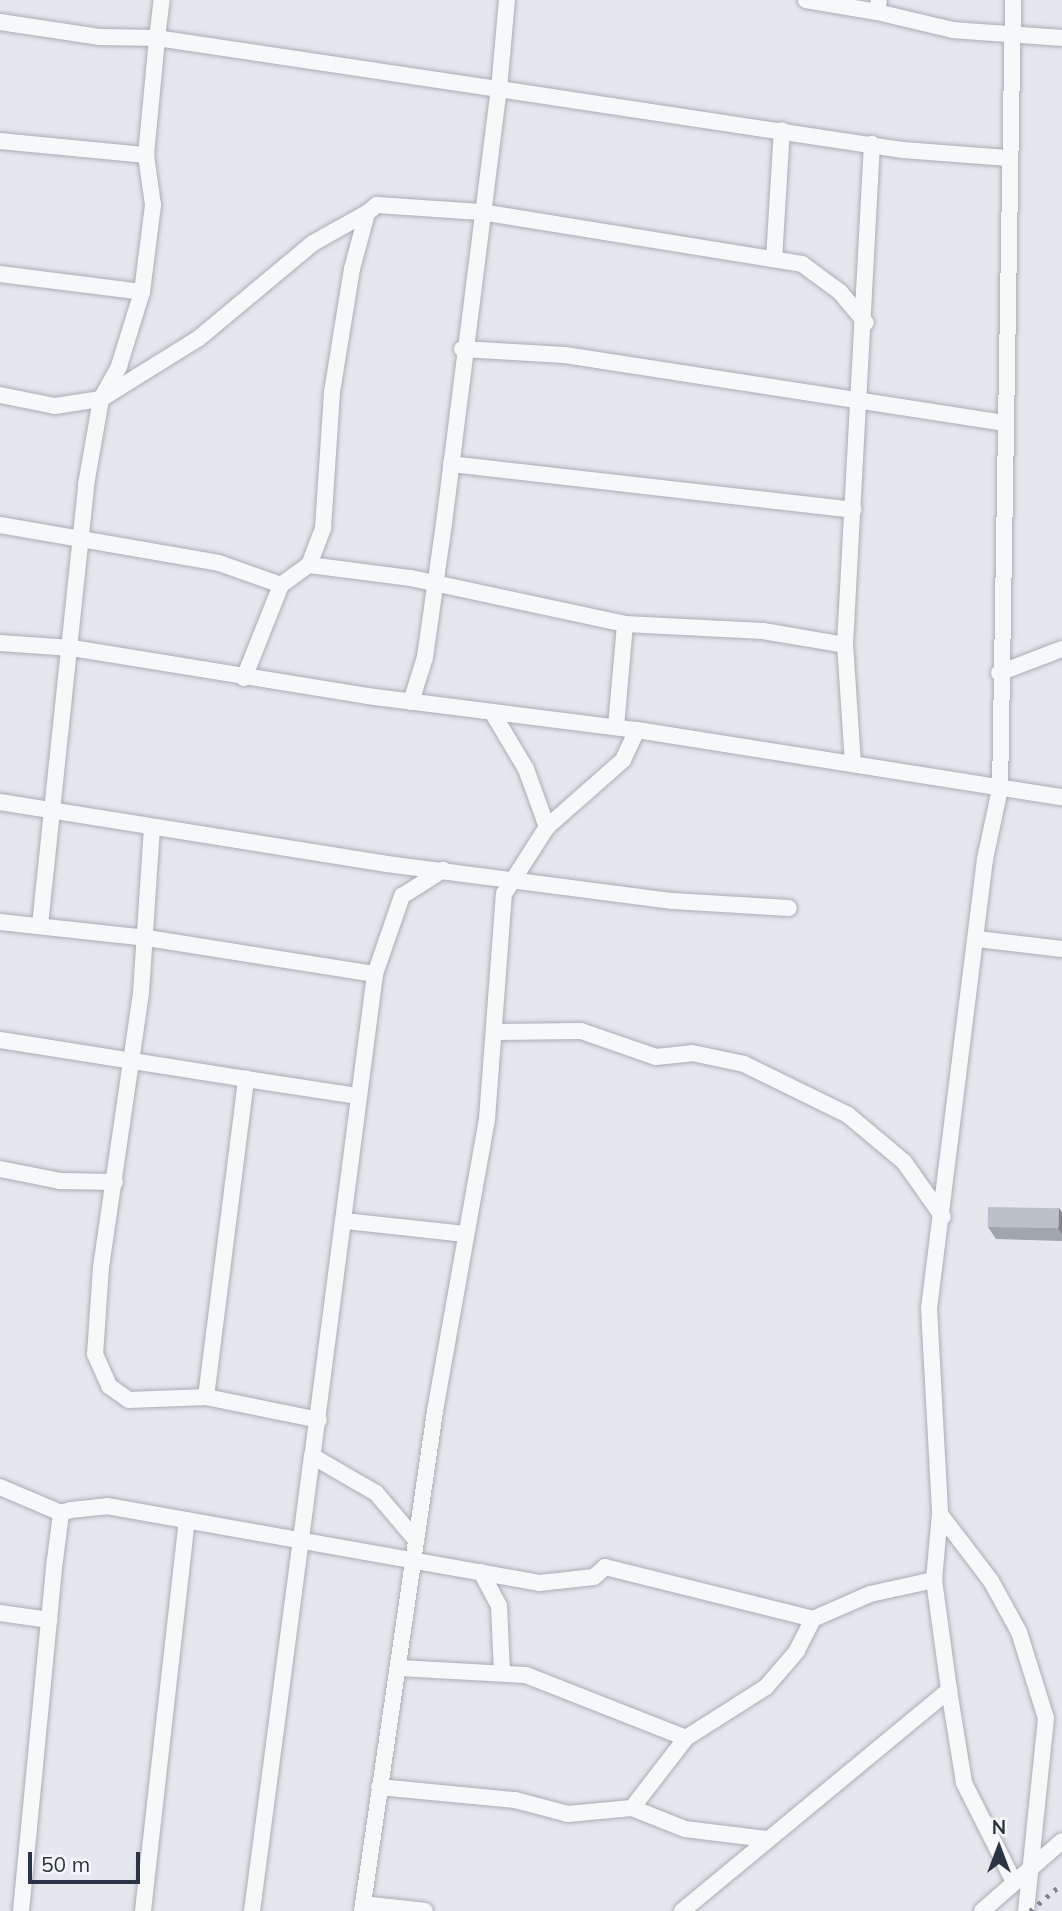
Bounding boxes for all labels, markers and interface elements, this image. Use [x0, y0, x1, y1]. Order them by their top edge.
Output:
north arrow [964, 1813, 1034, 1883]
text: N [992, 1815, 1006, 1839]
scale bar [32, 1838, 144, 1882]
text: 50 m [41, 1851, 90, 1877]

